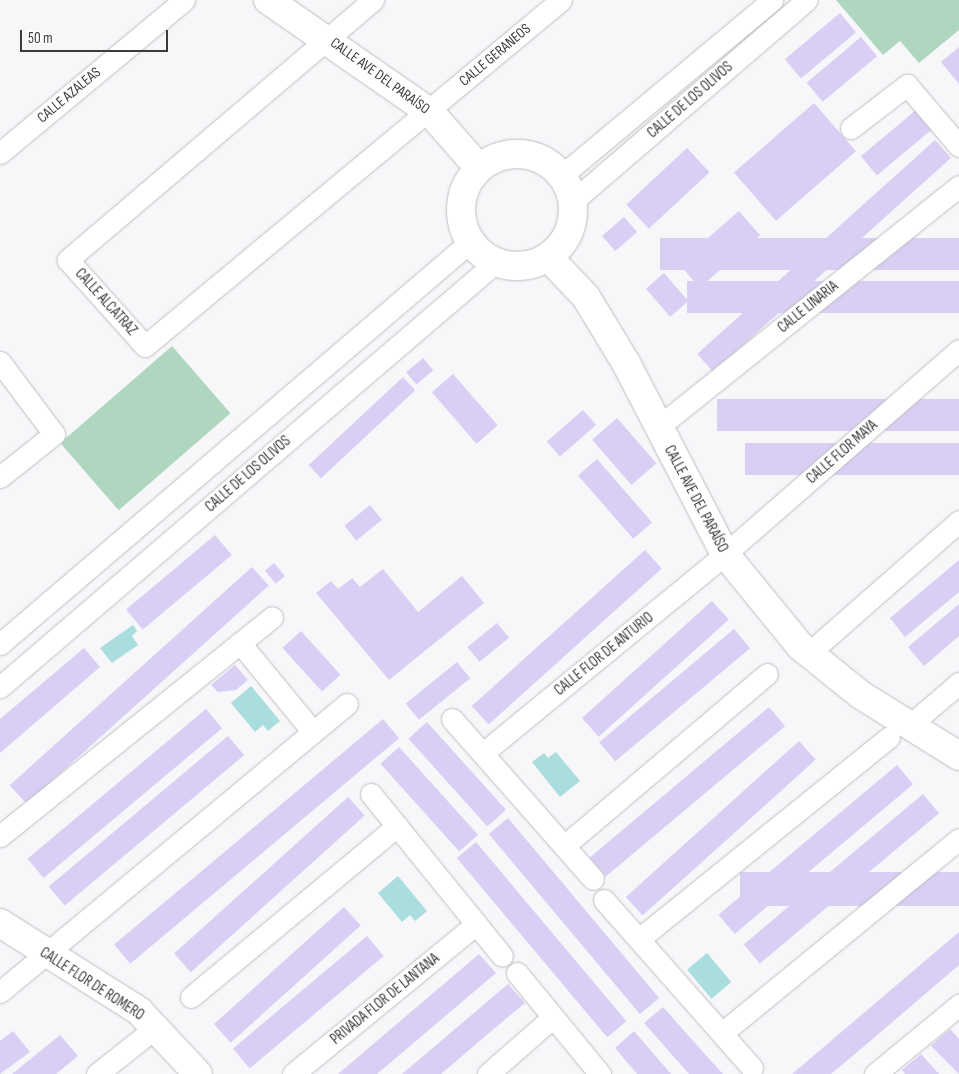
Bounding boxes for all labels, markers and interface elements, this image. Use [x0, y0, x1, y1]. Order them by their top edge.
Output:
scale bar [22, 20, 170, 52]
street label: CALLE GERANEOS [456, 20, 534, 90]
text: 50 m [28, 29, 53, 48]
street label: CALLE AVE DEL PARAÍSO [327, 34, 433, 118]
street label: CALLE DE LOS OLIVOS [644, 58, 736, 142]
street label: CALLE AZALEAS [34, 63, 104, 127]
street label: CALLE ALCATRAZ [71, 265, 141, 339]
street label: CALLE LINARIA [774, 277, 842, 337]
street label: CALLE FLOR MAYA [803, 416, 881, 488]
street label: CALLE DE LOS OLIVOS [202, 432, 294, 516]
street label: CALLE AVE DEL PARAÍSO [660, 442, 732, 556]
street label: CALLE FLOR DE ANTURIO [551, 609, 657, 699]
street label: CALLE FLOR DE ROMERO [36, 944, 148, 1024]
street label: PRIVADA FLOR DE LANTANA [327, 950, 443, 1048]

